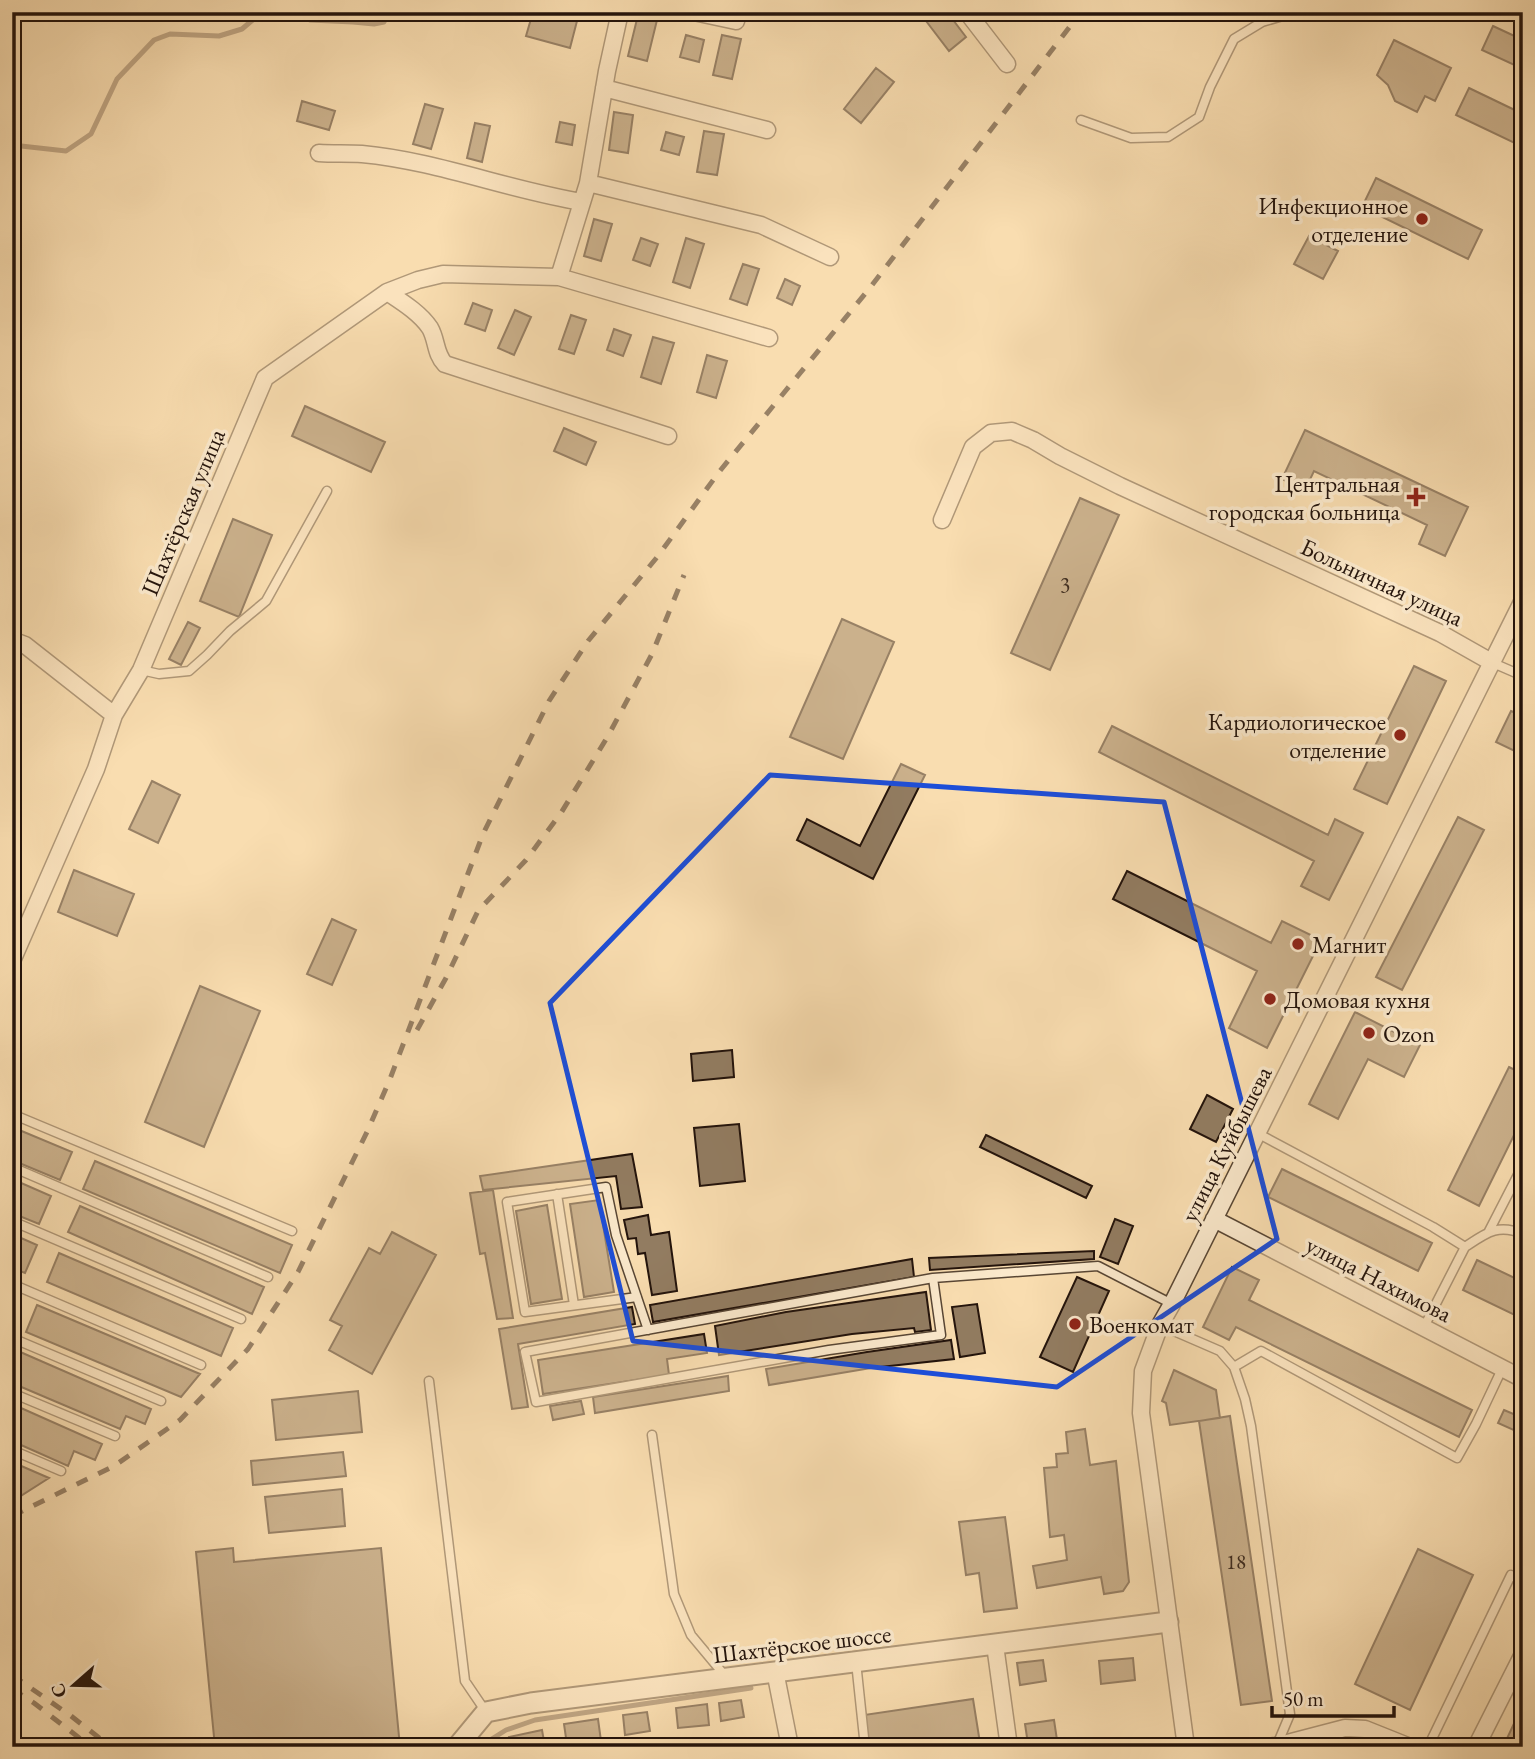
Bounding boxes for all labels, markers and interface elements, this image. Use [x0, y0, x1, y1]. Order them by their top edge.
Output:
place label: Инфекционное отделение [1258, 190, 1408, 249]
marker: Инфекционное отделение [1414, 211, 1430, 227]
street label: Шахтёрская улица [134, 424, 232, 600]
place label: Центральная городская больница [1209, 468, 1400, 527]
marker: Центральная городская больница [1406, 487, 1426, 507]
street label: Больничная улица [1296, 531, 1469, 633]
house number: 3 [1060, 571, 1070, 598]
place label: Кардиологическое отделение [1208, 706, 1386, 765]
marker: Кардиологическое отделение [1392, 727, 1408, 743]
place label: Магнит [1312, 929, 1386, 960]
marker: Магнит [1290, 936, 1306, 952]
place label: Домовая кухня [1284, 984, 1431, 1015]
marker: Домовая кухня [1262, 991, 1278, 1007]
place label: Ozon [1383, 1018, 1435, 1049]
marker: Ozon [1361, 1025, 1377, 1041]
street label: улица Куйбышева [1173, 1061, 1279, 1227]
street label: улица Нахимова [1301, 1229, 1457, 1329]
place label: Военкомат [1089, 1309, 1194, 1340]
marker: Военкомат [1067, 1316, 1083, 1332]
house number: 18 [1226, 1548, 1246, 1575]
street label: Шахтёрское шоссе [711, 1618, 893, 1670]
north arrow [38, 1650, 108, 1720]
scale bar [1272, 1675, 1395, 1719]
text: С [44, 1680, 73, 1701]
text: 50 m [1283, 1685, 1324, 1712]

